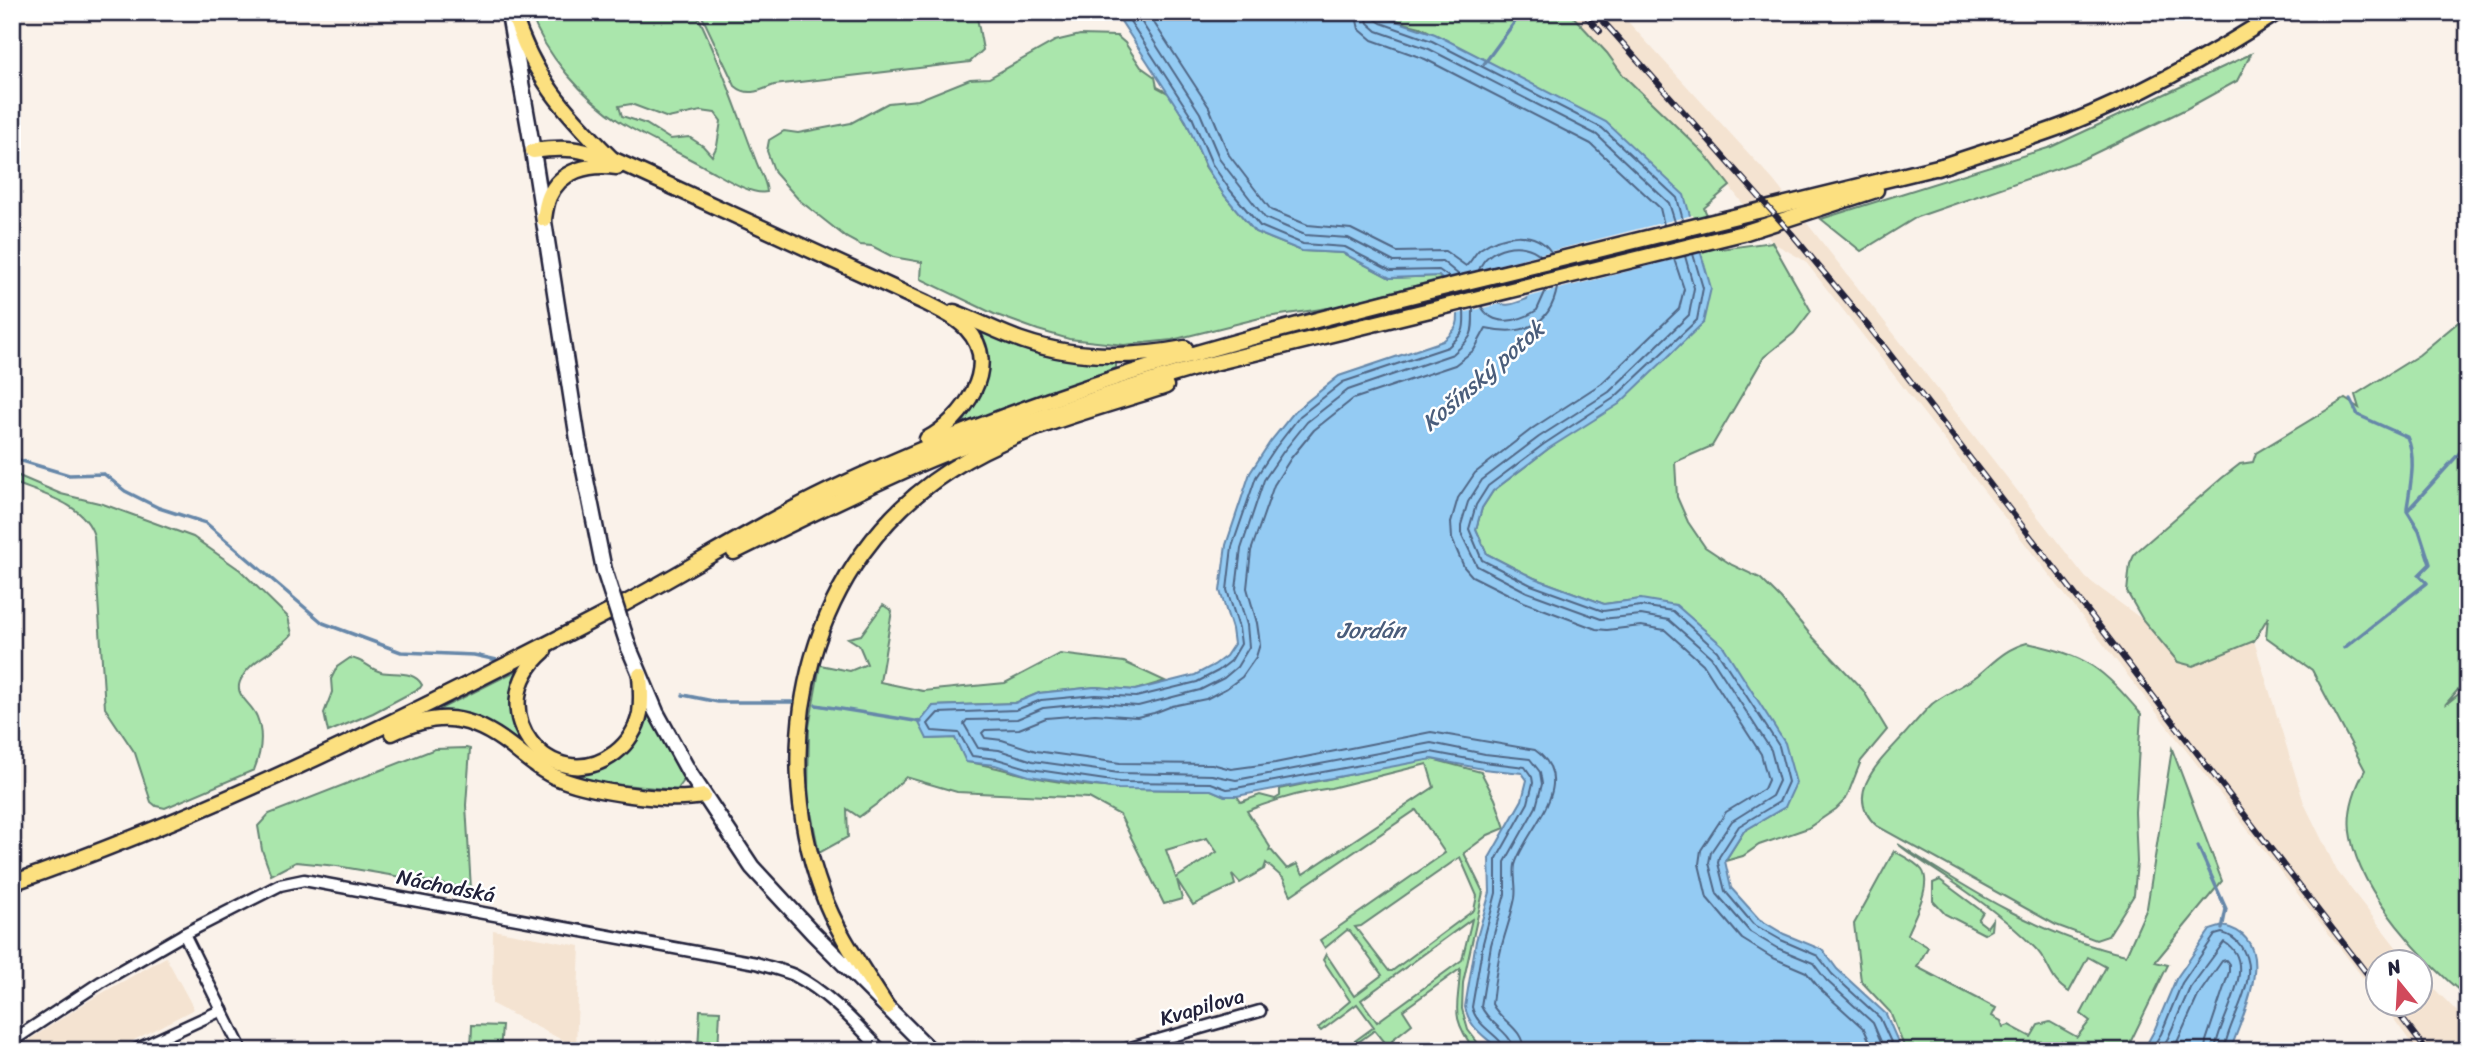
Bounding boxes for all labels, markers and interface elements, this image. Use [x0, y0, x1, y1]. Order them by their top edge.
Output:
water label: Košínský potok [1412, 309, 1556, 442]
water label: Jordán [1337, 610, 1408, 651]
street label: Náchodská [393, 858, 499, 914]
north arrow [2364, 948, 2434, 1018]
text: N [2382, 949, 2406, 985]
street label: Kvapilova [1155, 977, 1249, 1037]

